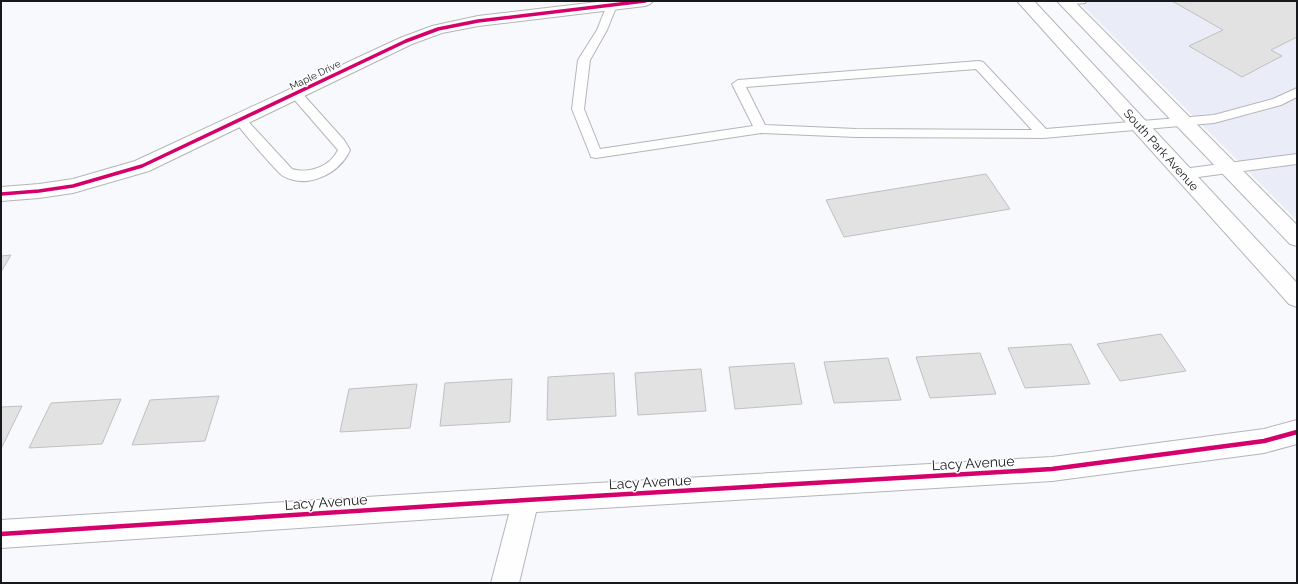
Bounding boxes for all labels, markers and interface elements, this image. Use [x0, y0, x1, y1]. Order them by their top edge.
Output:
street label: Maple Drive [288, 58, 342, 92]
street label: South Park Avenue [1121, 106, 1201, 194]
street label: Lacy Avenue [931, 453, 1015, 473]
street label: Lacy Avenue [608, 472, 692, 492]
street label: Lacy Avenue [284, 491, 368, 513]

